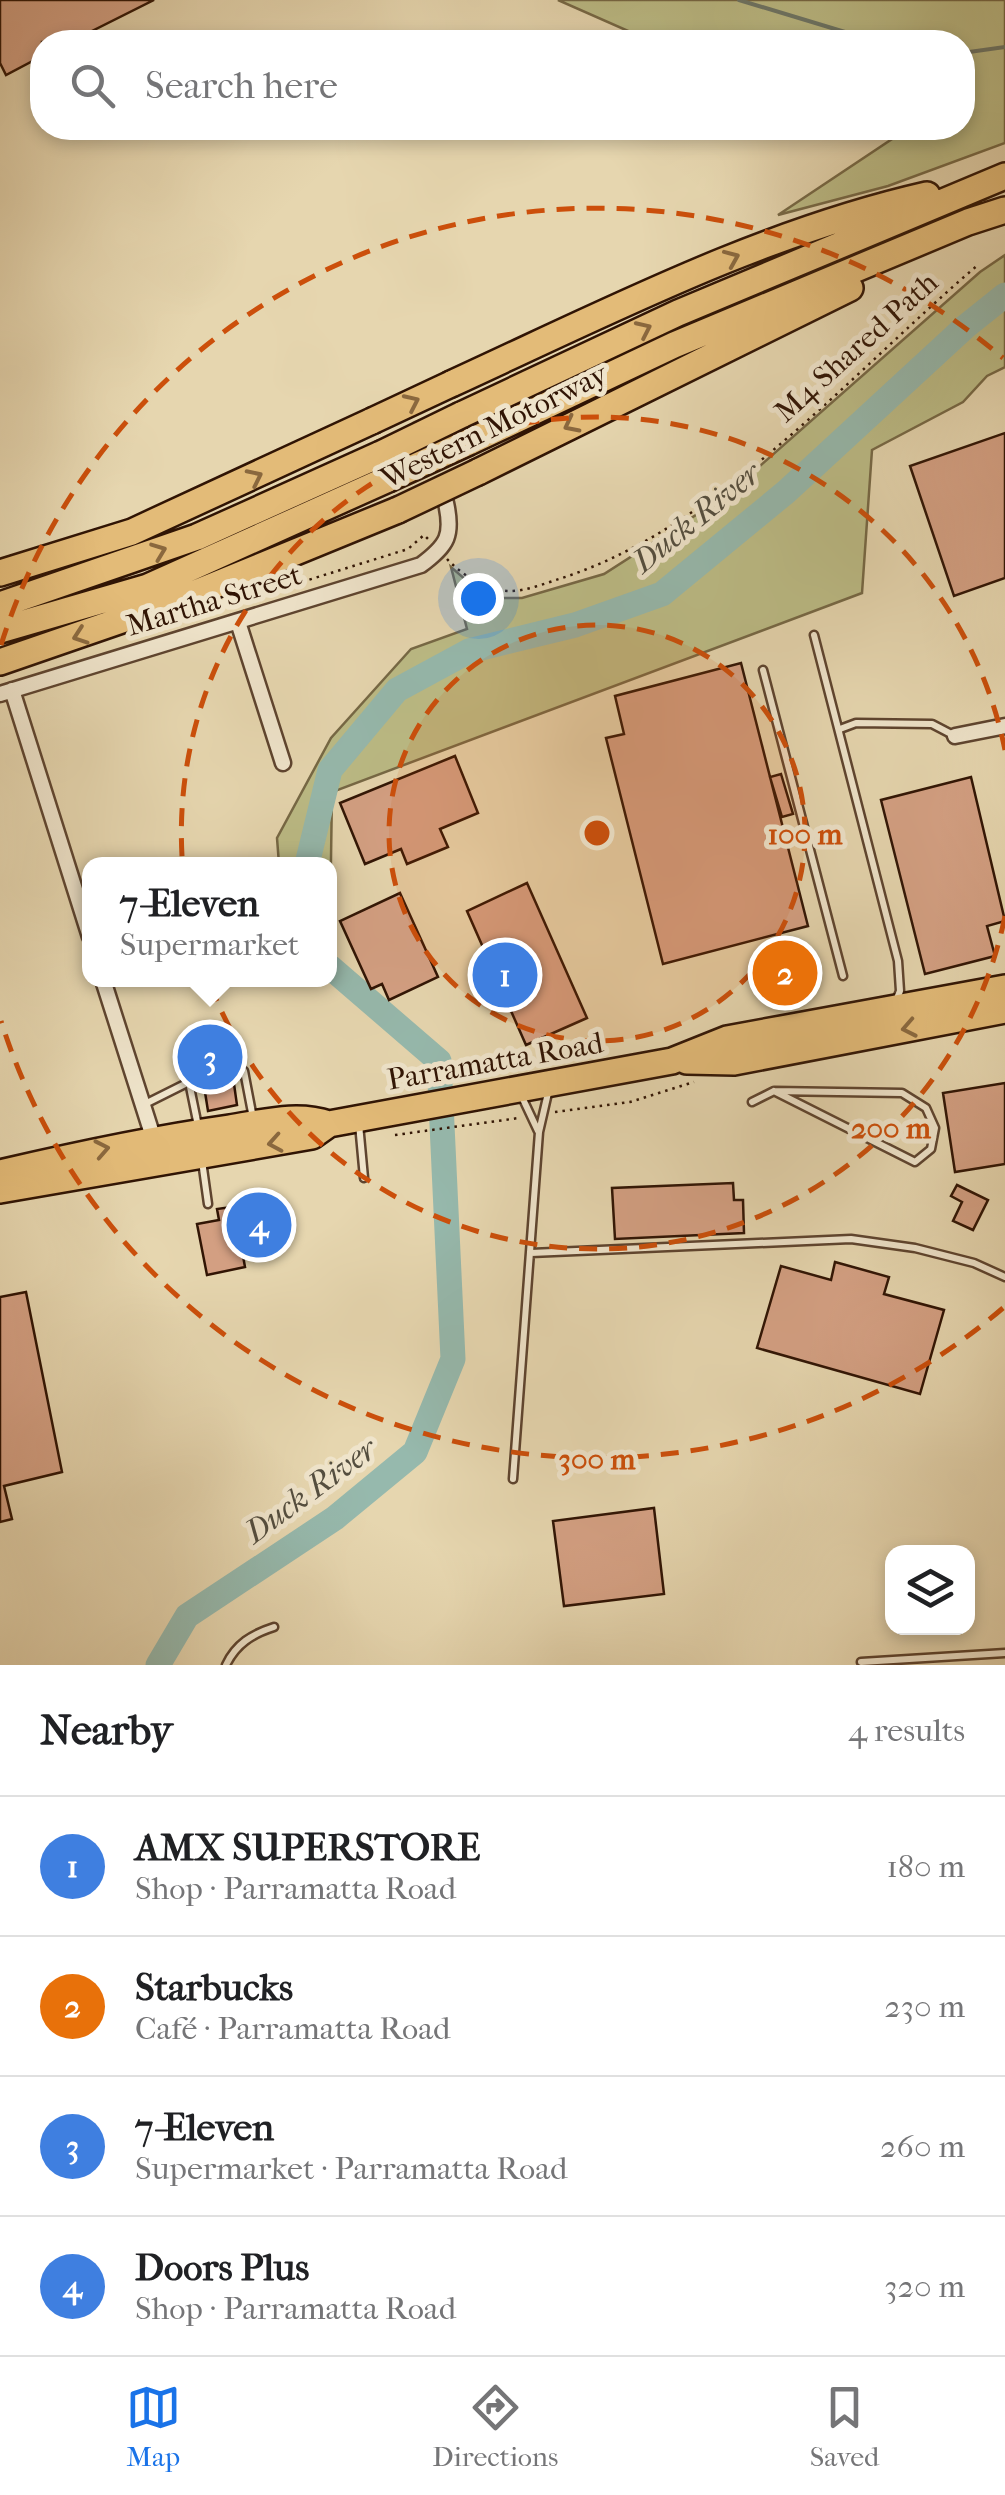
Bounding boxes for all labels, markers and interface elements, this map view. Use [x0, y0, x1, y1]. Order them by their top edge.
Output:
search box [30, 30, 975, 140]
icon: search [65, 58, 120, 113]
text: Search here [145, 63, 338, 108]
one-way arrow [722, 250, 740, 270]
street label: M4 Shared Path [768, 265, 945, 430]
one-way arrow [634, 321, 652, 341]
street label: Western Motorway [374, 356, 614, 497]
one-way arrow [401, 395, 419, 415]
one-way arrow [564, 413, 582, 432]
water label: Duck River [624, 453, 770, 581]
one-way arrow [244, 470, 262, 490]
one-way arrow [149, 543, 166, 563]
street label: Martha Street [122, 557, 306, 644]
your location [453, 573, 504, 624]
one-way arrow [73, 624, 90, 645]
centre of rings [579, 815, 615, 851]
text: 100 m [767, 817, 844, 852]
popup [82, 857, 337, 987]
text: 7-Eleven [120, 881, 259, 926]
text: Supermarket [120, 926, 299, 963]
pin: 2 [752, 936, 818, 1010]
pin: 1 [472, 938, 538, 1012]
one-way arrow [901, 1017, 918, 1038]
pin: 3 [178, 1020, 242, 1094]
street label: Parramatta Road [385, 1025, 606, 1098]
text: 200 m [851, 1111, 932, 1146]
one-way arrow [267, 1132, 284, 1153]
one-way arrow [93, 1139, 110, 1160]
pin: 4 [226, 1188, 292, 1262]
water label: Duck River [236, 1429, 385, 1552]
text: 300 m [559, 1442, 636, 1477]
map controls [885, 1545, 975, 1635]
button: layers [885, 1545, 975, 1635]
text: Nearby [40, 1706, 172, 1755]
text: 4 results [848, 1712, 965, 1749]
text: AMX SUPERSTORE [135, 1825, 481, 1870]
text: 1 [67, 1848, 78, 1885]
text: 180 m [886, 1848, 965, 1885]
text: Shop · Parramatta Road [135, 1870, 456, 1907]
text: Starbucks [135, 1965, 293, 2010]
text: 2 [64, 1988, 81, 2025]
text: 230 m [884, 1988, 965, 2025]
text: Café · Parramatta Road [135, 2010, 450, 2047]
text: 7-Eleven [135, 2105, 274, 2150]
text: 3 [66, 2128, 79, 2165]
text: 260 m [880, 2128, 965, 2165]
text: Supermarket · Parramatta Road [135, 2150, 567, 2187]
text: Doors Plus [135, 2245, 309, 2290]
text: 4 [63, 2268, 82, 2305]
text: 320 m [884, 2268, 965, 2305]
text: Shop · Parramatta Road [135, 2290, 456, 2327]
tab: Map [126, 2380, 181, 2473]
tab: Directions [432, 2380, 558, 2473]
tab: Saved [810, 2380, 879, 2473]

